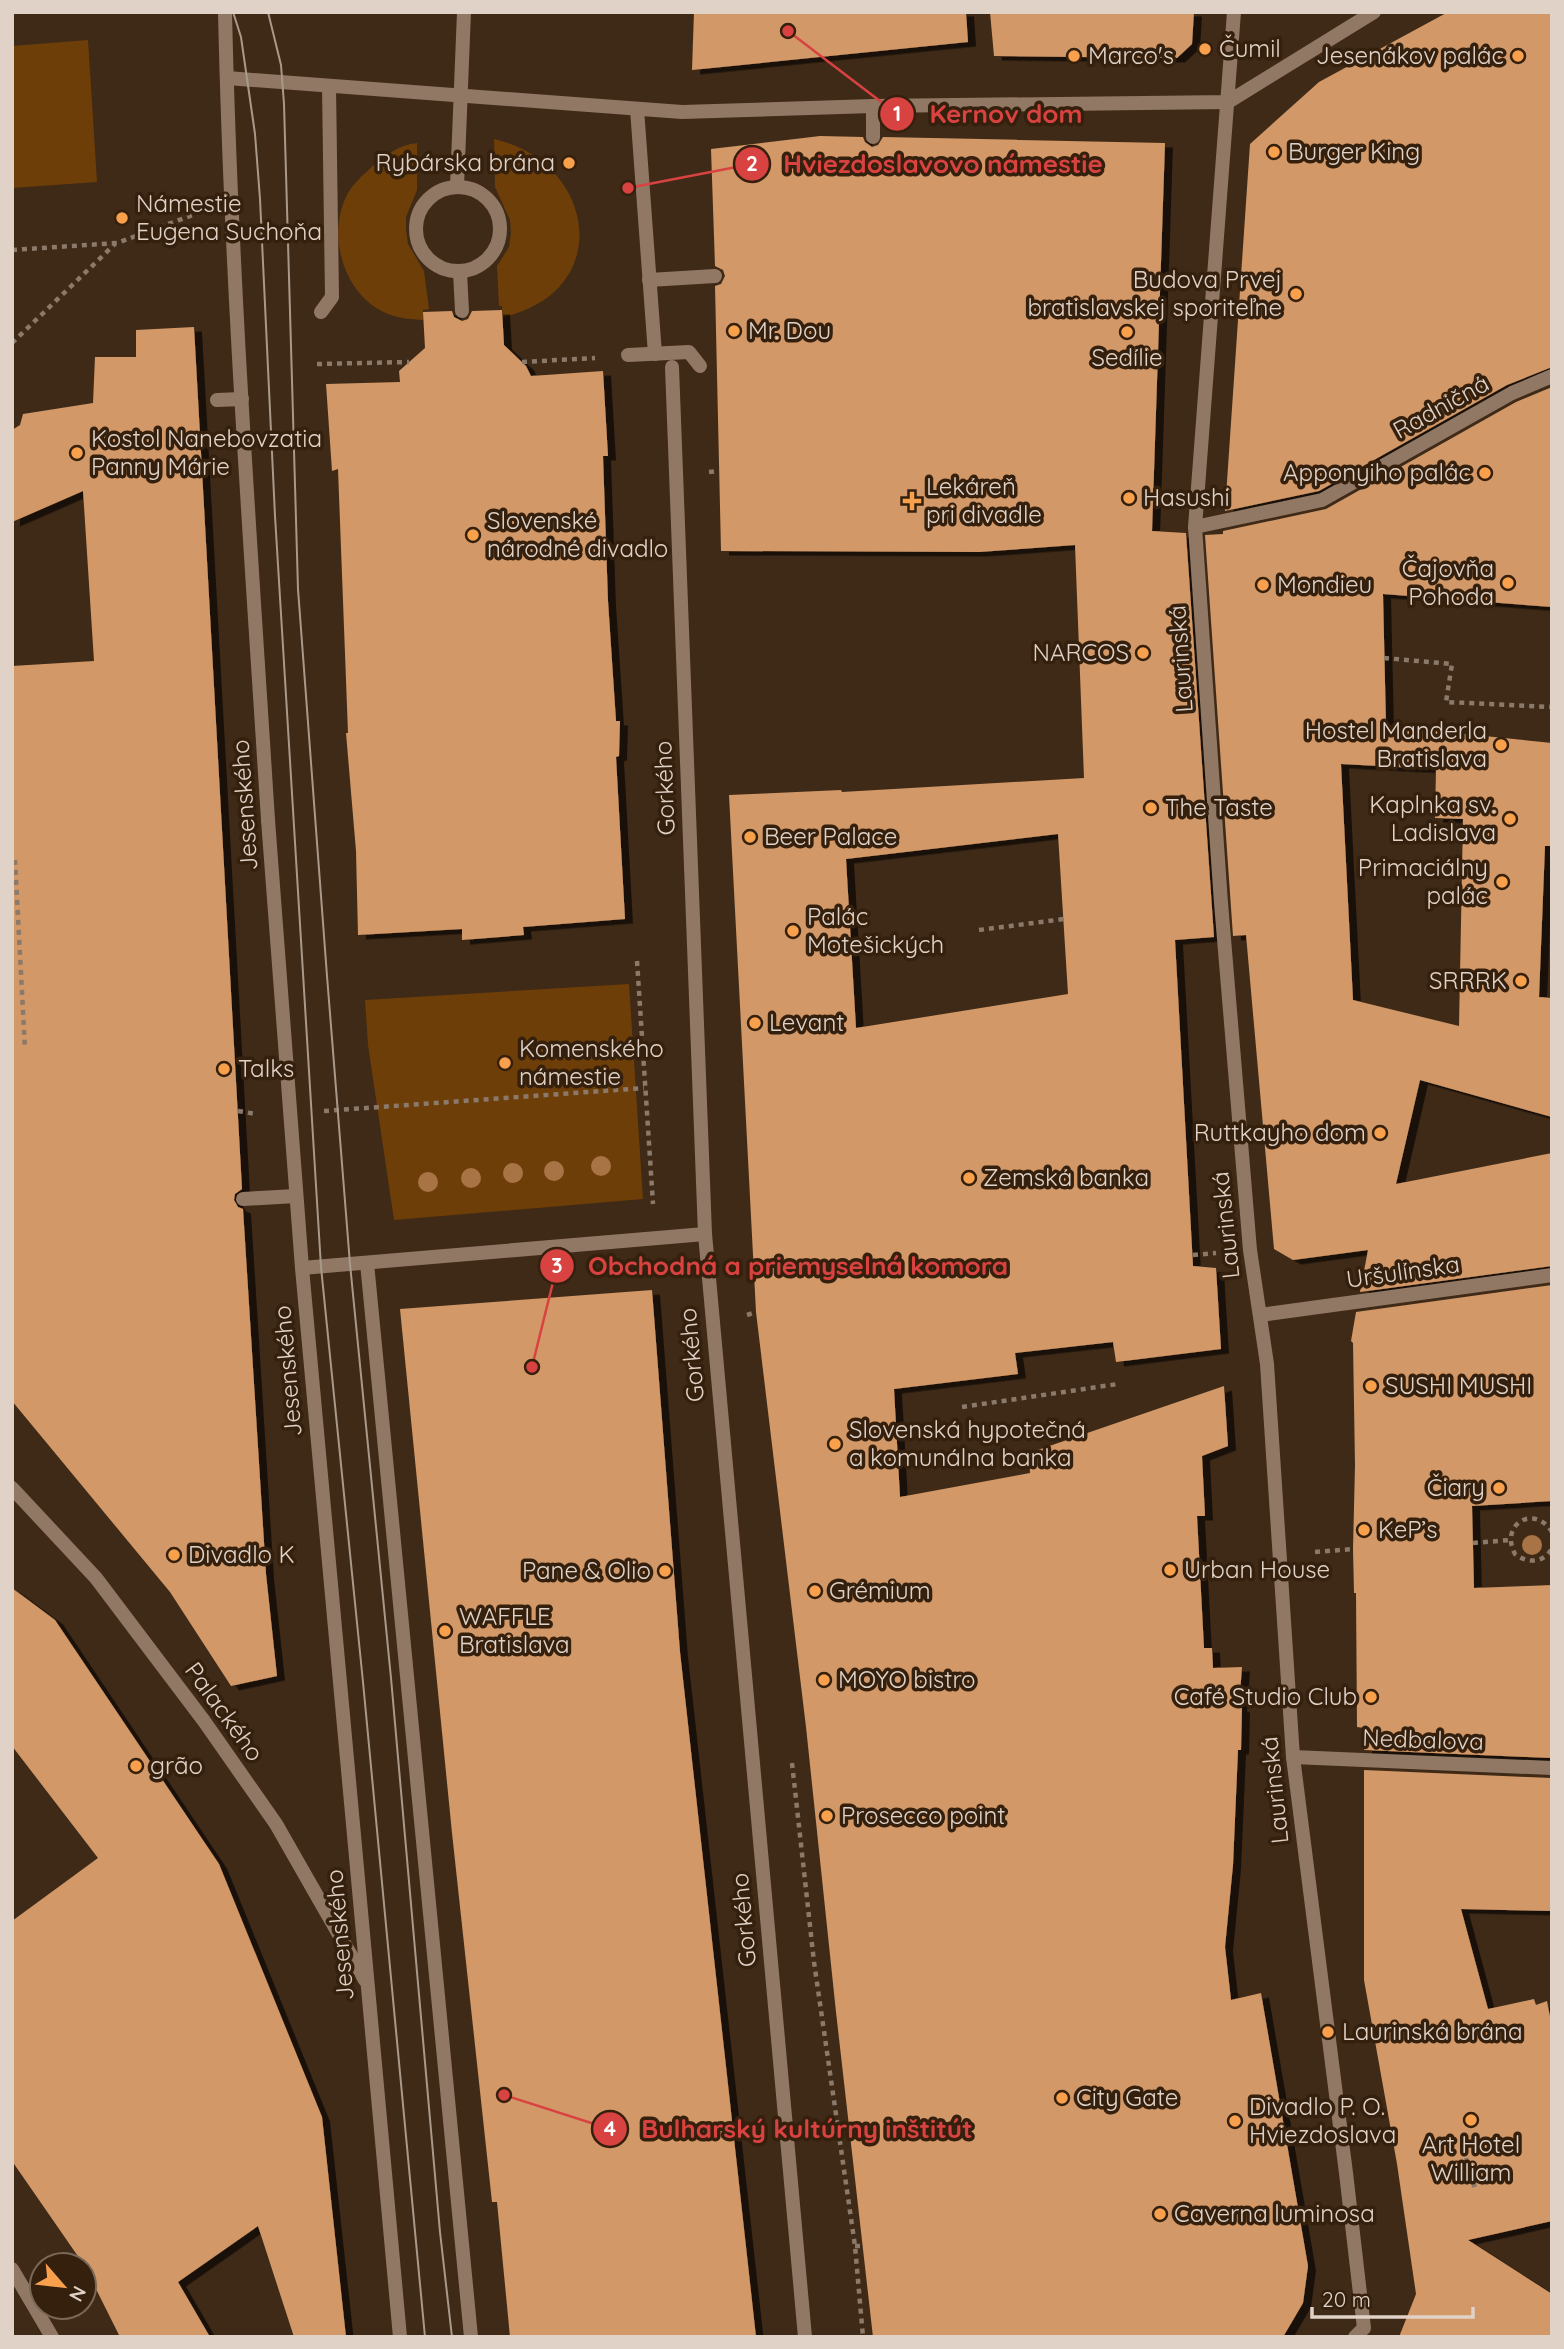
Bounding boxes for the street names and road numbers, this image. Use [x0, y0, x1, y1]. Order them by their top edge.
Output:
street label: Radničná [1387, 368, 1494, 445]
street label: Laurinská [1161, 604, 1199, 714]
street label: Jesenského [224, 739, 264, 872]
street label: Gorkého [647, 740, 681, 836]
street label: Laurinská [1204, 1170, 1246, 1280]
street label: Uršulínska [1344, 1248, 1462, 1294]
street label: Jesenského [266, 1304, 308, 1438]
street label: Gorkého [672, 1307, 710, 1403]
street label: Palackého [179, 1656, 271, 1767]
street label: Nedbalova [1362, 1722, 1484, 1756]
street label: Laurinská [1253, 1735, 1295, 1845]
street label: Jesenského [318, 1868, 360, 2002]
street label: Gorkého [724, 1872, 762, 1968]

